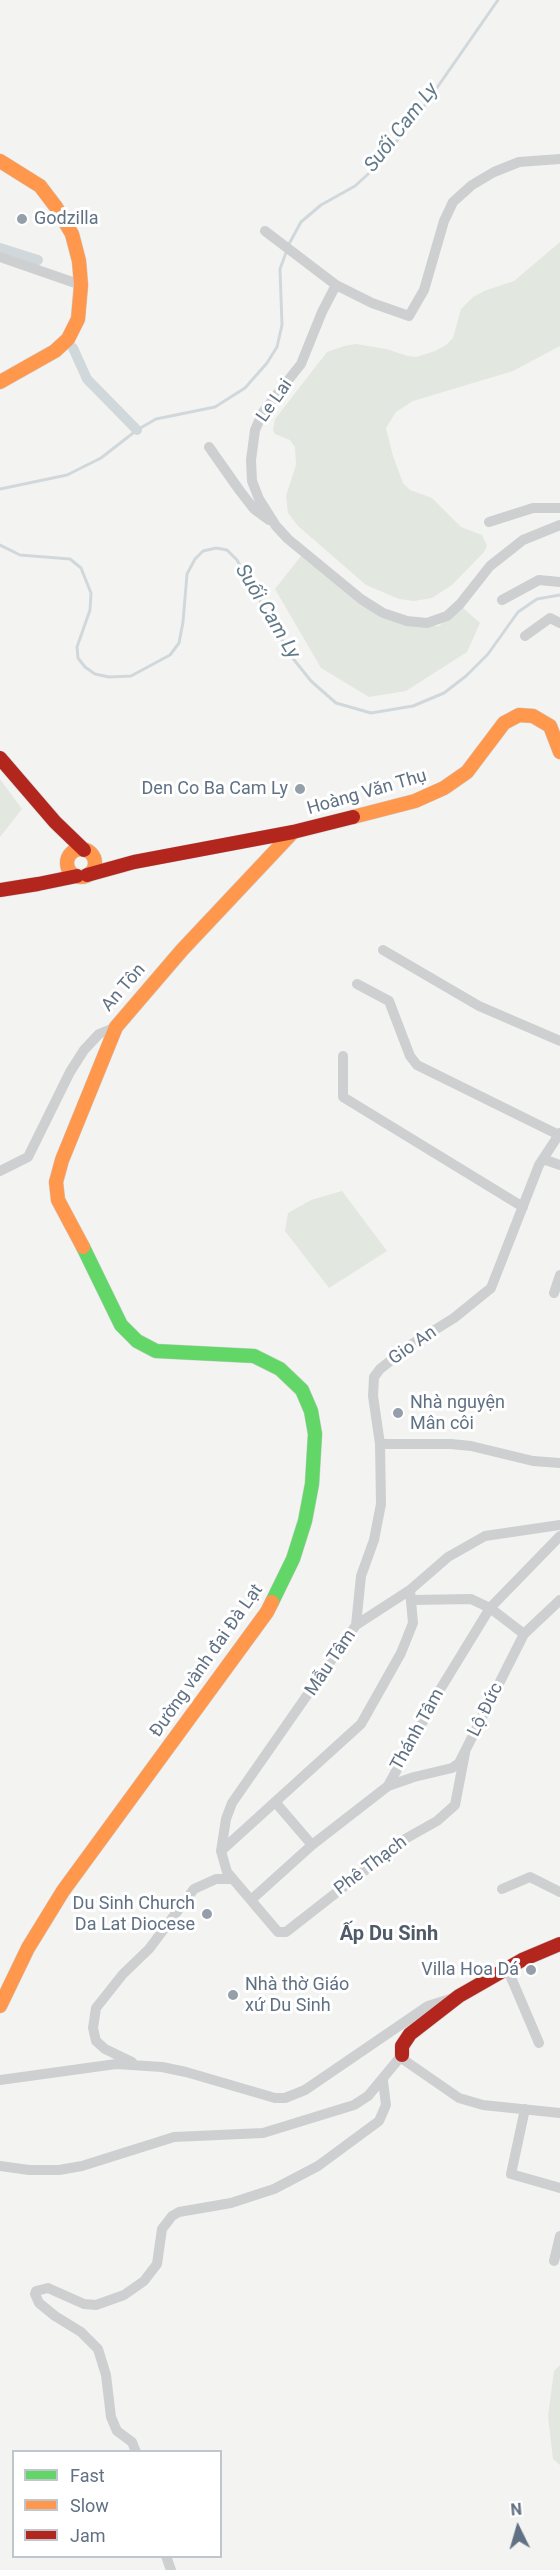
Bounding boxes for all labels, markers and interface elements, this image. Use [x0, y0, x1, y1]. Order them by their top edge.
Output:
water label: Suối Cam Ly [360, 79, 444, 177]
place label: Godzilla [34, 208, 99, 230]
marker: Godzilla [15, 212, 29, 226]
street label: Le Lai [253, 375, 297, 427]
water label: Suối Cam Ly [229, 560, 305, 664]
street label: Hoàng Văn Thụ [305, 766, 429, 820]
place label: Den Co Ba Cam Ly [142, 778, 288, 800]
marker: Den Co Ba Cam Ly [293, 782, 307, 796]
street label: An Tôn [97, 960, 151, 1016]
street label: Gio An [385, 1322, 441, 1370]
place label: Nhà nguyện Mân côi [410, 1392, 505, 1434]
marker: Nhà nguyện Mân côi [391, 1406, 405, 1420]
street label: Đường vành đai Đà Lạt [146, 1580, 268, 1742]
street label: Mẫu Tâm [301, 1626, 361, 1700]
street label: Lộ Đức [464, 1680, 508, 1740]
street label: Thánh Tâm [387, 1685, 449, 1775]
street label: Phê Thạch [331, 1832, 411, 1900]
place label: Du Sinh Church Da Lat Diocese [73, 1893, 195, 1936]
marker: Du Sinh Church Da Lat Diocese [200, 1907, 214, 1921]
district label: Ấp Du Sinh [340, 1923, 438, 1947]
place label: Villa Hoa Dá [421, 1959, 519, 1981]
marker: Villa Hoa Dá [524, 1963, 538, 1977]
place label: Nhà thờ Giáo xứ Du Sinh [245, 1974, 349, 2016]
marker: Nhà thờ Giáo xứ Du Sinh [226, 1988, 240, 2002]
legend [12, 2450, 222, 2558]
text: Fast [70, 2465, 105, 2486]
text: Slow [70, 2495, 109, 2516]
north arrow [488, 2498, 548, 2558]
text: N [510, 2500, 523, 2520]
text: Jam [70, 2525, 106, 2546]

